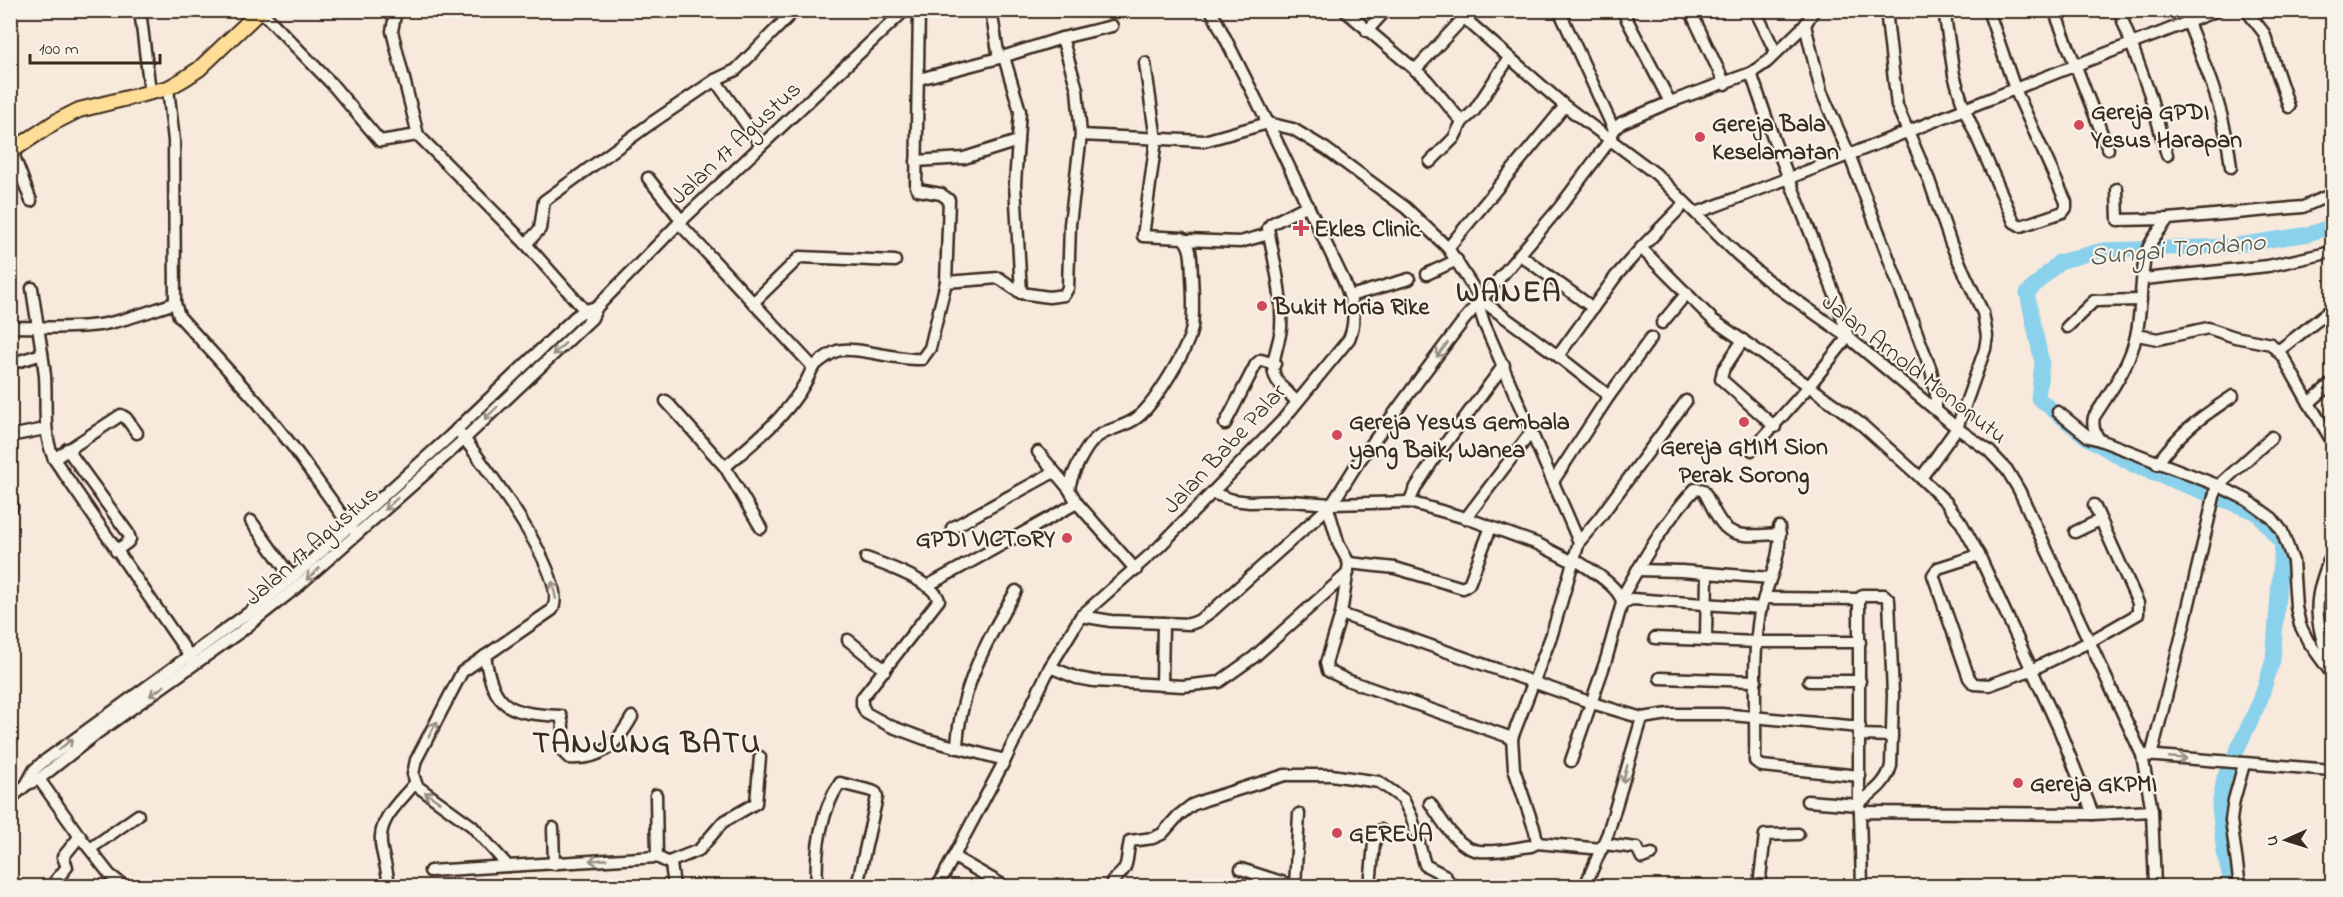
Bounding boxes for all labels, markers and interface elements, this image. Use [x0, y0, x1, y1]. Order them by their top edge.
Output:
scale bar [30, 27, 160, 65]
text: 100 m [39, 37, 79, 63]
street label: Jalan 17 Agustus [663, 74, 810, 214]
place label: Gereja GPDI Yesus Harapan [2090, 96, 2242, 159]
place label: Gereja Bala Keselamatan [1712, 108, 1839, 171]
marker: Gereja GPDI Yesus Harapan [2072, 118, 2086, 132]
marker: Gereja Bala Keselamatan [1693, 130, 1707, 144]
place label: Ekles Clinic [1314, 213, 1422, 248]
marker: Ekles Clinic [1292, 219, 1310, 237]
water label: Sungai Tondano [2088, 224, 2268, 278]
district label: WANEA [1456, 272, 1562, 316]
street label: Jalan Arnold Mononutu [1813, 286, 2014, 454]
place label: Bukit Moria Rike [1273, 291, 1431, 326]
marker: Bukit Moria Rike [1255, 299, 1269, 313]
one-way arrow [1435, 341, 1448, 357]
one-way arrow [552, 342, 567, 356]
street label: Jalan Babe Palar [1156, 376, 1296, 523]
one-way arrow [483, 406, 498, 421]
place label: Gereja Yesus Gembala yang Baik, Wanea [1349, 406, 1570, 470]
marker: Gereja GMIM Sion Perak Sorong [1737, 415, 1751, 429]
marker: Gereja Yesus Gembala yang Baik, Wanea [1330, 428, 1344, 442]
place label: Gereja GMIM Sion Perak Sorong [1660, 431, 1828, 495]
street label: Jalan 17 Agustus [238, 478, 388, 615]
one-way arrow [384, 497, 399, 511]
place label: GPDI VICTORY [916, 523, 1056, 558]
marker: GPDI VICTORY [1060, 531, 1074, 545]
one-way arrow [305, 567, 320, 581]
one-way arrow [547, 580, 559, 599]
one-way arrow [150, 685, 166, 697]
one-way arrow [427, 721, 439, 738]
district label: TANJUNG BATU [533, 723, 761, 767]
one-way arrow [58, 738, 74, 751]
one-way arrow [2167, 753, 2187, 764]
one-way arrow [1619, 764, 1630, 783]
place label: Gereja GKPMI [2030, 768, 2157, 803]
marker: Gereja GKPMI [2011, 776, 2025, 790]
one-way arrow [424, 791, 440, 803]
north arrow [2256, 810, 2316, 870]
place label: GEREJA [1349, 818, 1433, 853]
marker: GEREJA [1330, 826, 1344, 840]
text: U [2261, 835, 2285, 846]
one-way arrow [589, 855, 609, 866]

